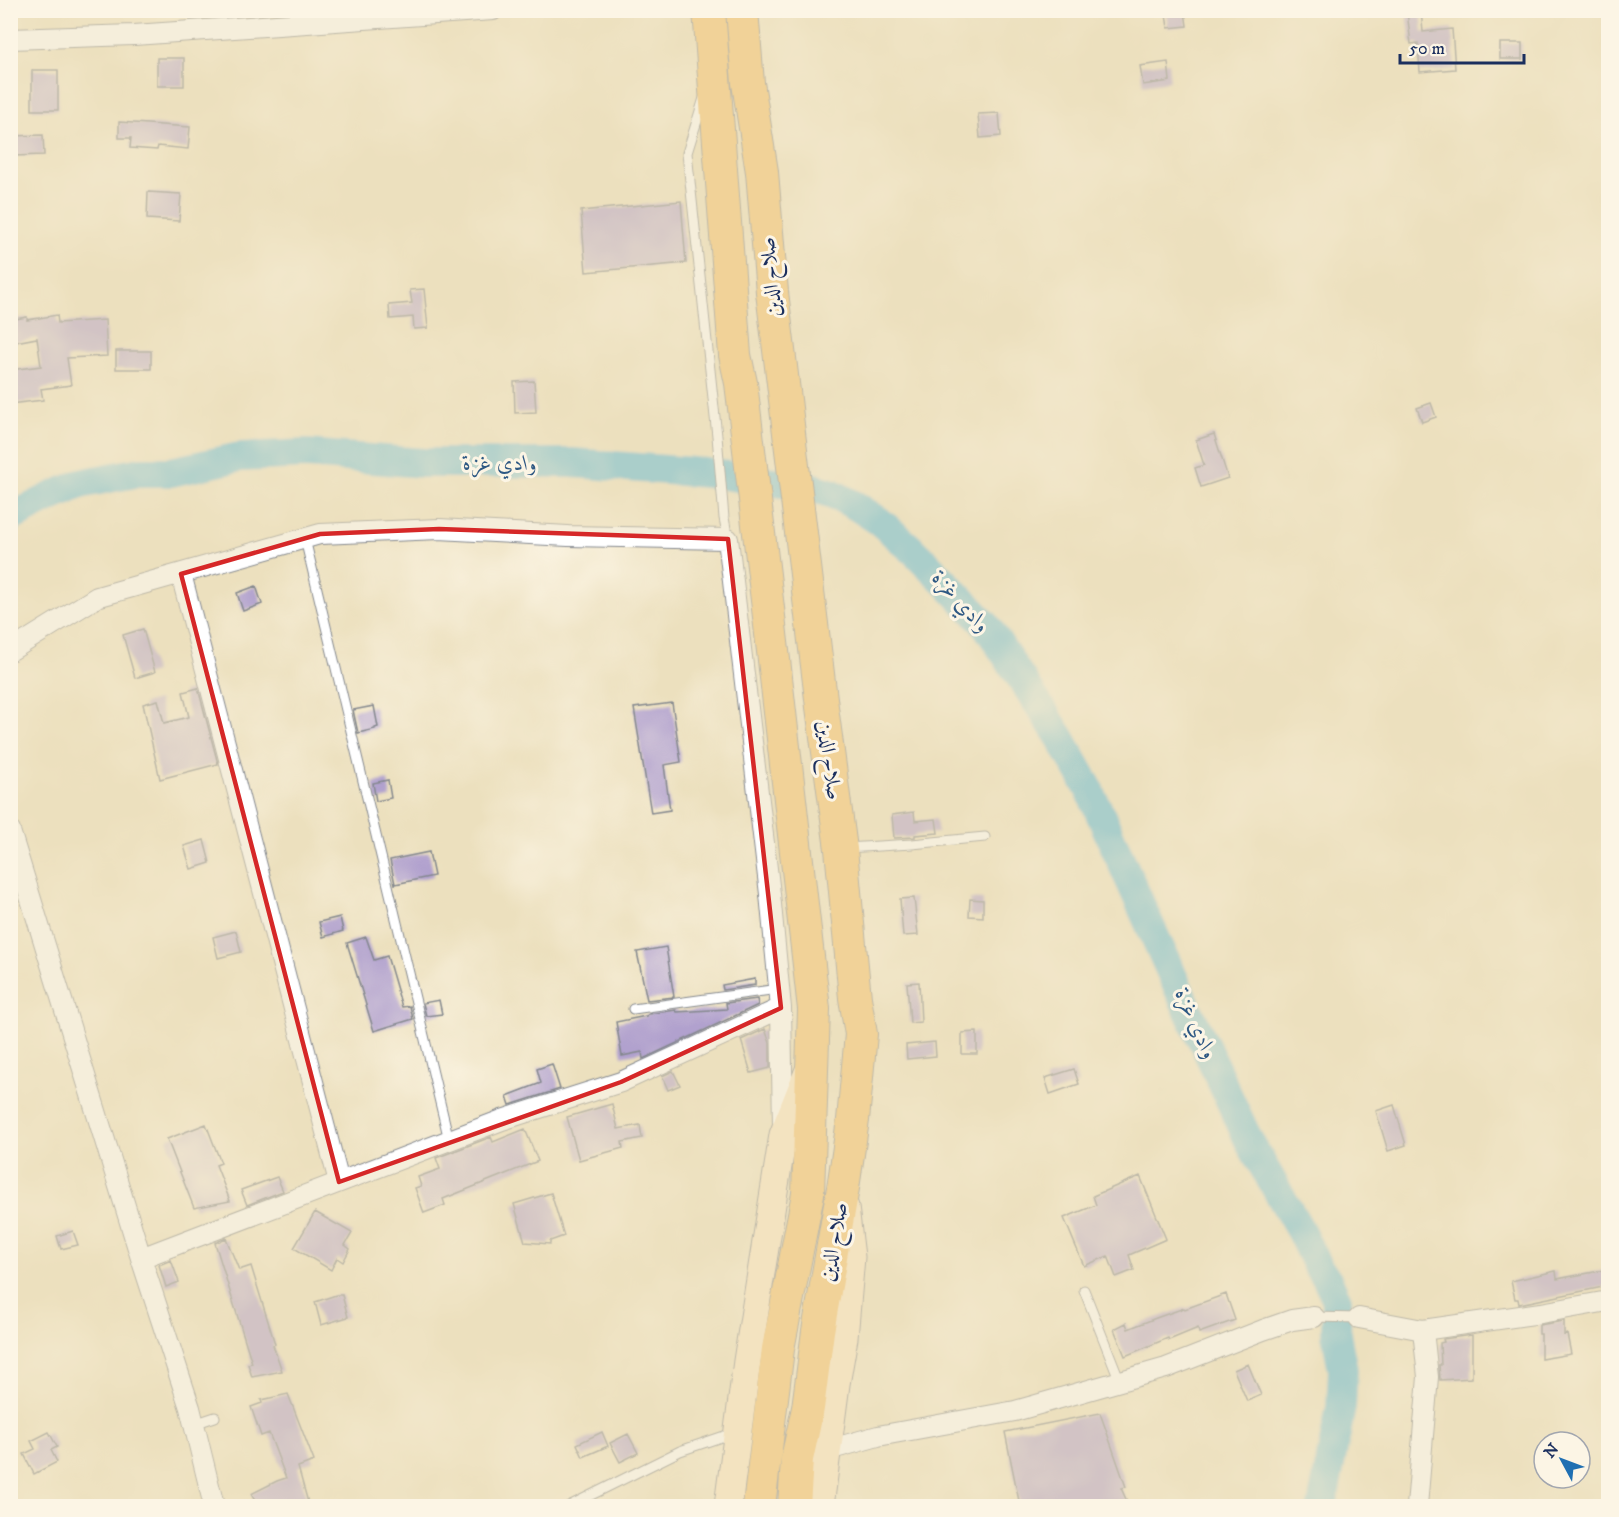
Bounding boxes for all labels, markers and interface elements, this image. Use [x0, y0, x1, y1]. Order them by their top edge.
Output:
scale bar [1400, 27, 1524, 65]
text: 50 m [1409, 38, 1445, 60]
street label: صلاح الدين [755, 235, 792, 318]
water label: وادي غزة [462, 450, 537, 480]
water label: وادي غزة [923, 565, 996, 641]
street label: صلاح الدين [806, 718, 847, 802]
water label: وادي غزة [1165, 984, 1223, 1065]
street label: صلاح الدين [814, 1200, 859, 1285]
north arrow [1532, 1430, 1592, 1490]
text: N [1540, 1439, 1563, 1462]

